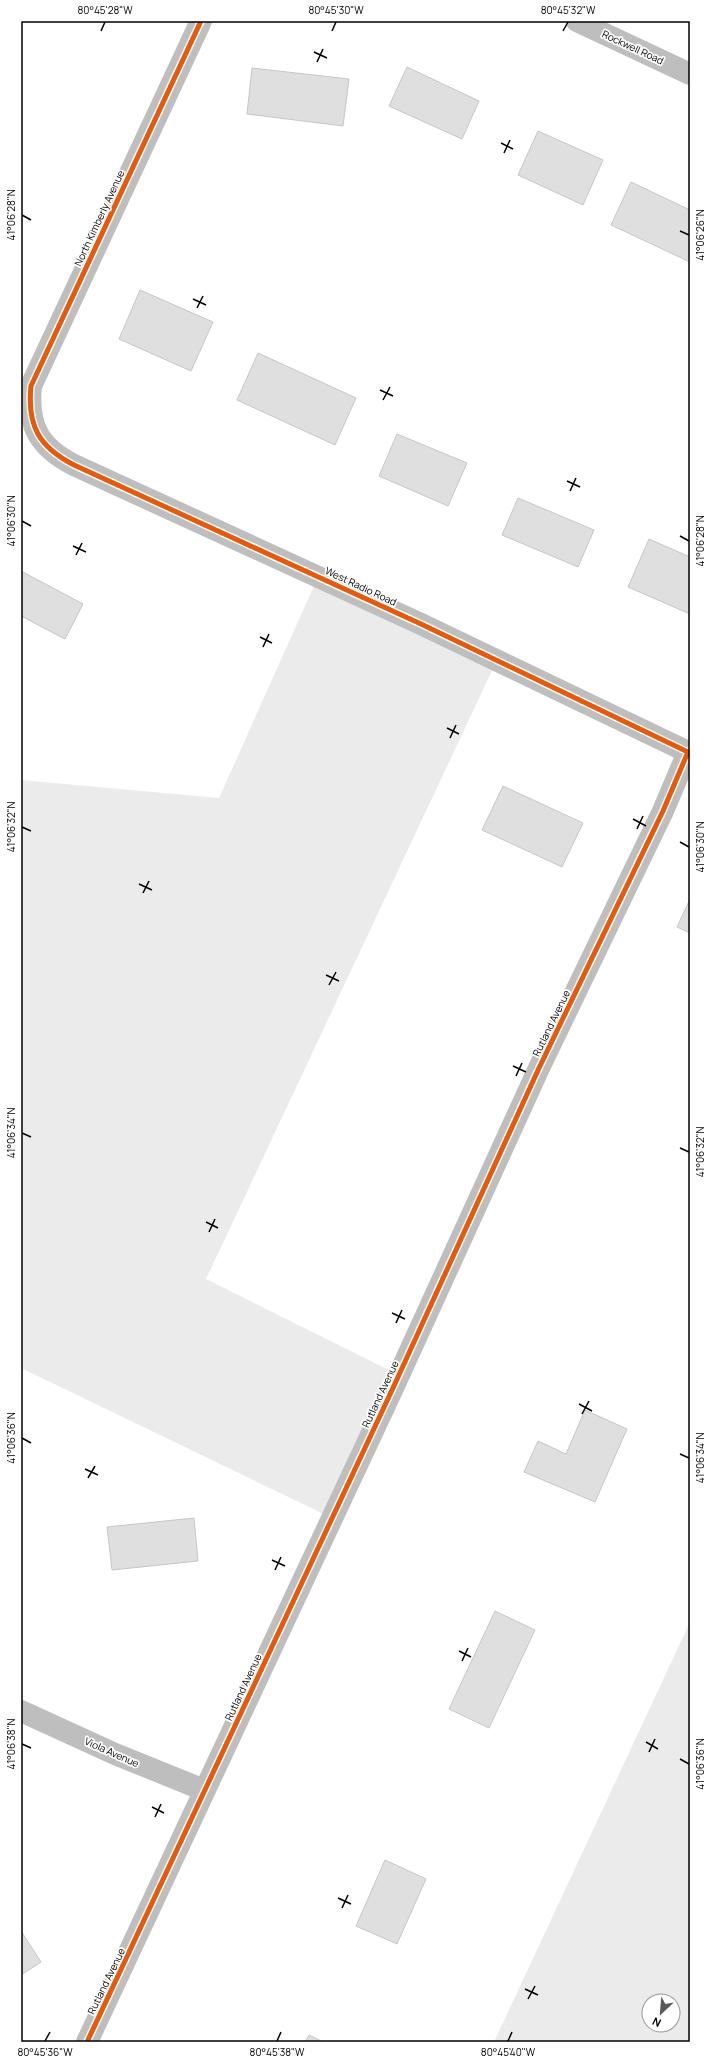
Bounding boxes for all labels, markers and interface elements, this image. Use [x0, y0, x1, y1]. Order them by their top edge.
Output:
text: 80°45'28"W [78, 3, 133, 17]
text: 80°45'30"W [308, 3, 364, 17]
text: 80°45'32"W [541, 3, 596, 17]
street label: Rockwell Road [600, 27, 666, 67]
street label: North Kimberly Avenue [71, 168, 127, 268]
text: 41°06'28"N [4, 189, 18, 241]
text: 41°06'26"N [693, 209, 707, 261]
text: 41°06'30"N [4, 495, 18, 547]
text: 41°06'28"N [693, 515, 707, 567]
street label: West Radio Road [323, 563, 399, 609]
text: 41°06'32"N [4, 801, 18, 852]
text: 41°06'30"N [693, 821, 707, 873]
street label: Rutland Avenue [529, 987, 573, 1059]
text: 41°06'34"N [4, 1108, 18, 1158]
text: 41°06'32"N [693, 1126, 707, 1177]
street label: Rutland Avenue [358, 1358, 402, 1430]
text: 41°06'36"N [4, 1412, 18, 1464]
text: 41°06'34"N [693, 1433, 707, 1483]
street label: Rutland Avenue [221, 1651, 265, 1723]
text: 41°06'38"N [4, 1718, 18, 1769]
street label: Viola Avenue [83, 1734, 142, 1770]
text: 41°06'36"N [693, 1738, 707, 1790]
street label: Rutland Avenue [84, 1945, 128, 2017]
north arrow [641, 1993, 681, 2033]
text: N [649, 2014, 663, 2031]
text: 80°45'36"W [17, 2045, 73, 2059]
text: 80°45'38"W [250, 2045, 305, 2059]
text: 80°45'40"W [481, 2045, 536, 2059]

